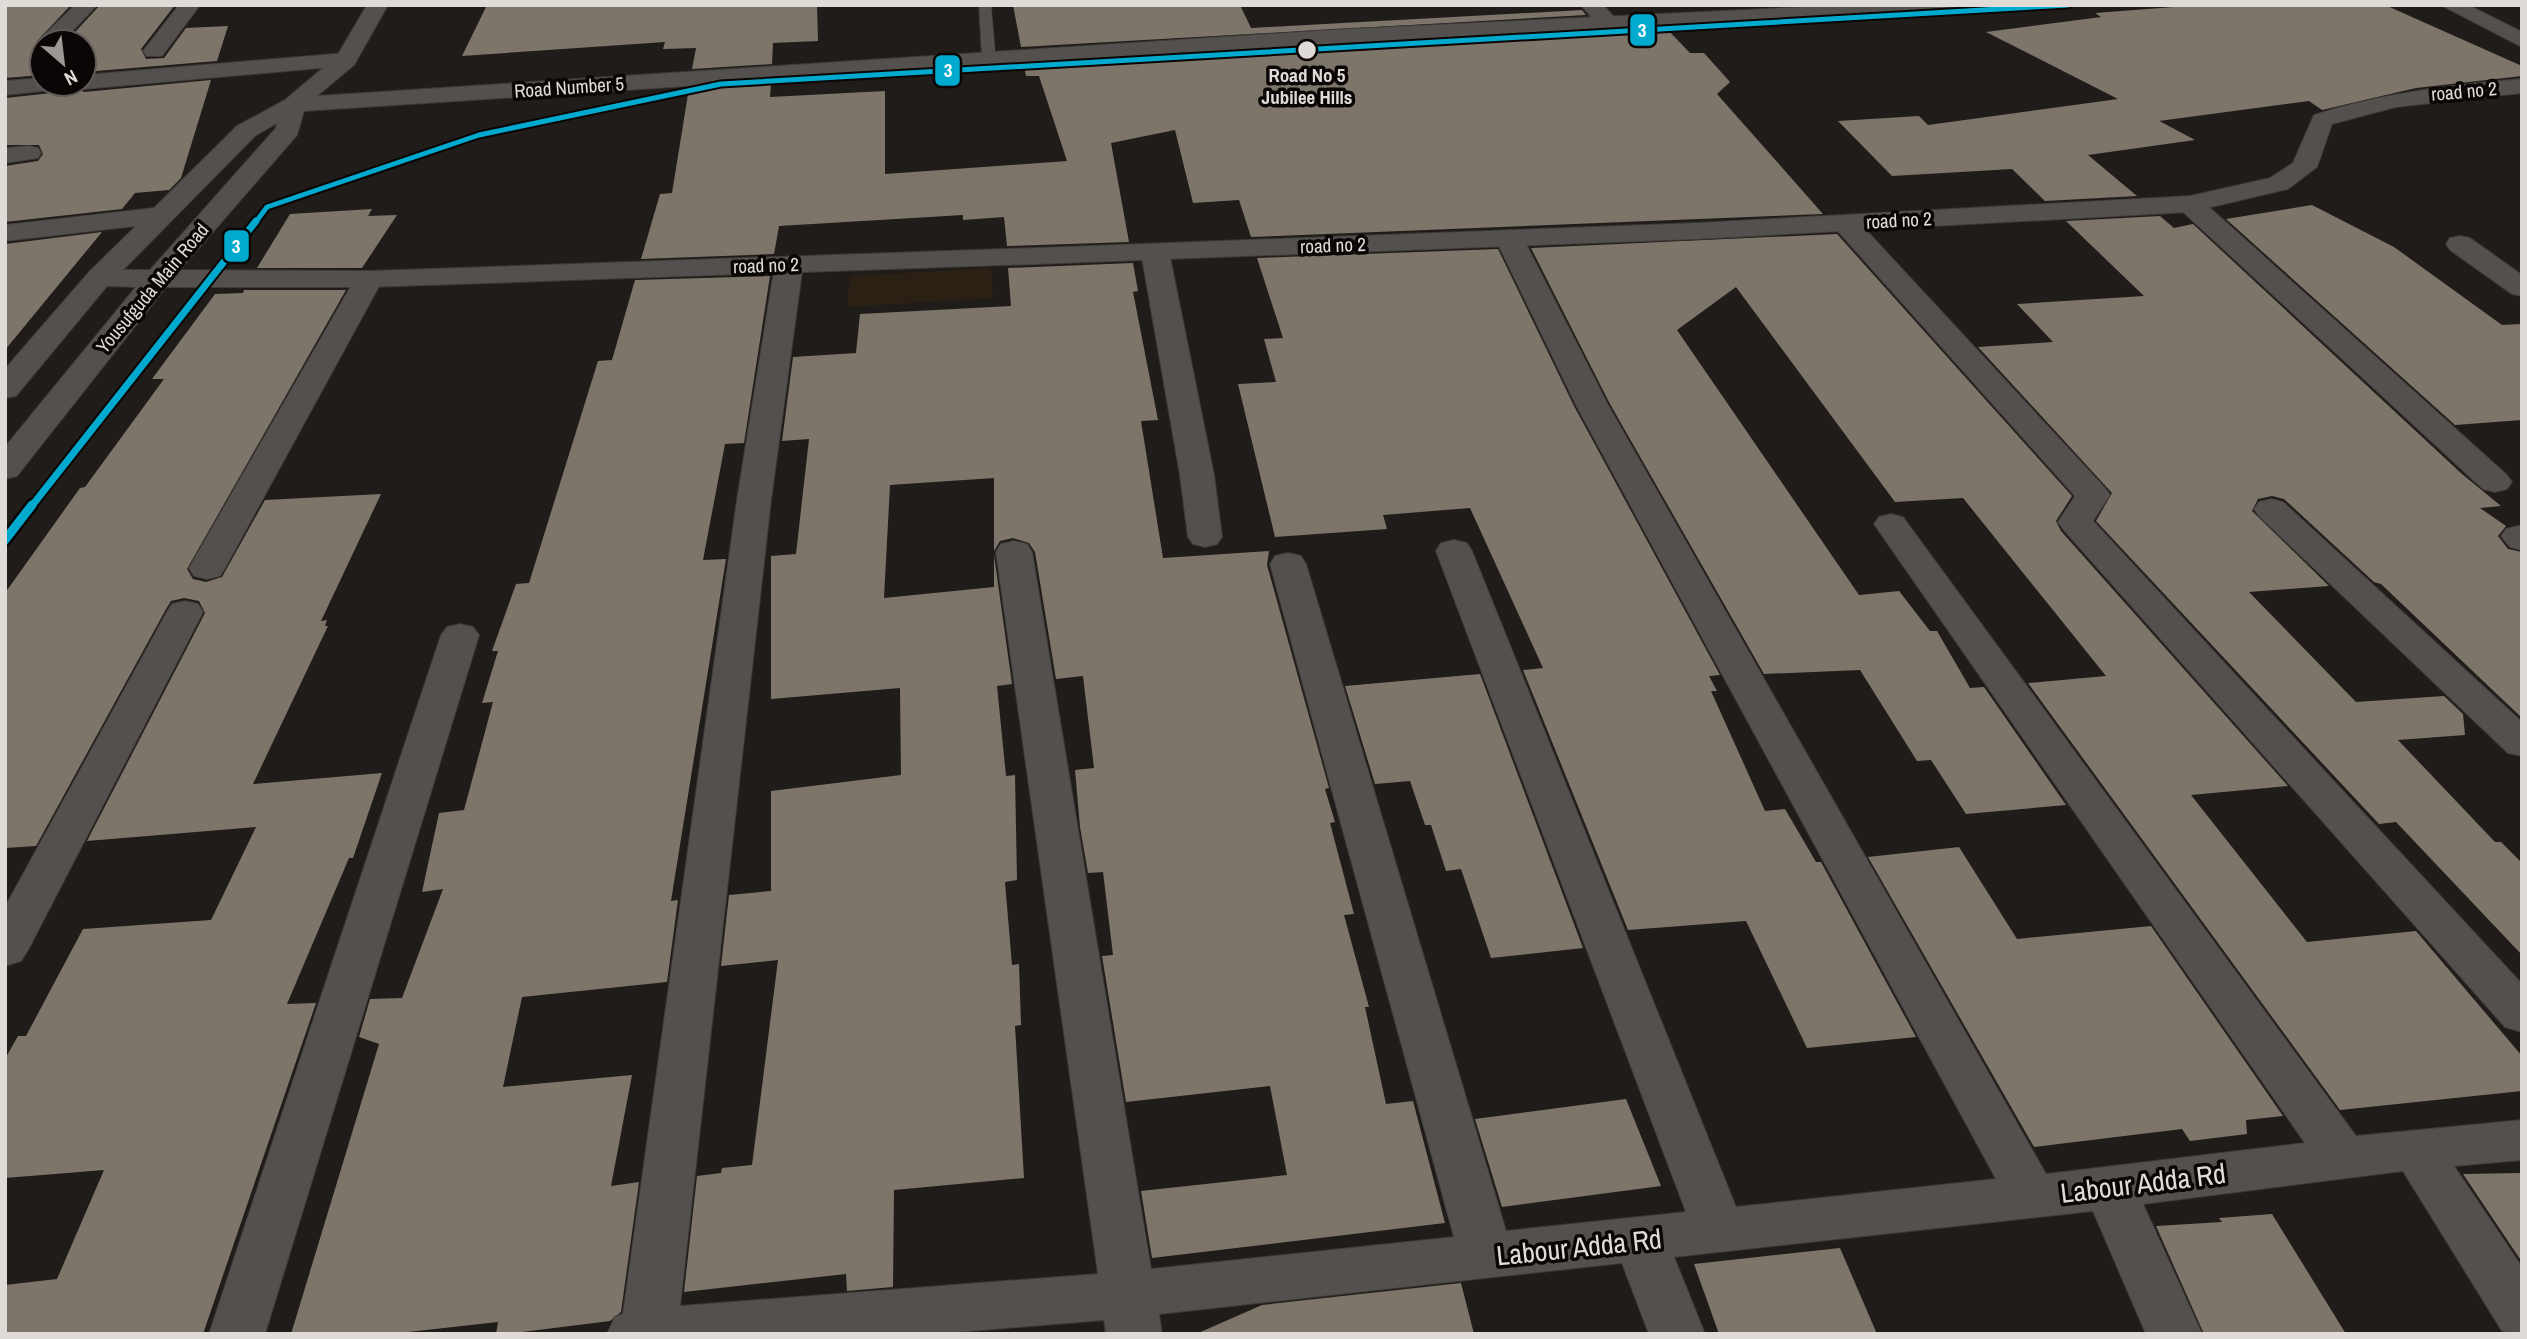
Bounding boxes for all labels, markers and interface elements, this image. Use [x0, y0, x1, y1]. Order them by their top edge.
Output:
line badge: 3 [1629, 13, 1656, 47]
text: 3 [1638, 17, 1647, 43]
north arrow [28, 28, 98, 98]
marker: Road No 5 Jubilee Hills [1296, 39, 1318, 61]
line badge: 3 [934, 54, 961, 87]
text: 3 [944, 57, 953, 83]
place label: Road No 5 Jubilee Hills [1262, 62, 1352, 110]
text: N [60, 64, 82, 92]
street label: Road Number 5 [513, 70, 625, 104]
street label: road no 2 [2430, 75, 2498, 107]
street label: road no 2 [1865, 205, 1933, 235]
street label: Yousufguda Main Road [90, 217, 214, 359]
line badge: 3 [223, 229, 250, 263]
street label: road no 2 [1300, 231, 1366, 259]
text: 3 [232, 233, 241, 259]
street label: road no 2 [733, 251, 799, 279]
street label: Labour Adda Rd [2058, 1154, 2228, 1212]
street label: Labour Adda Rd [1494, 1219, 1664, 1275]

